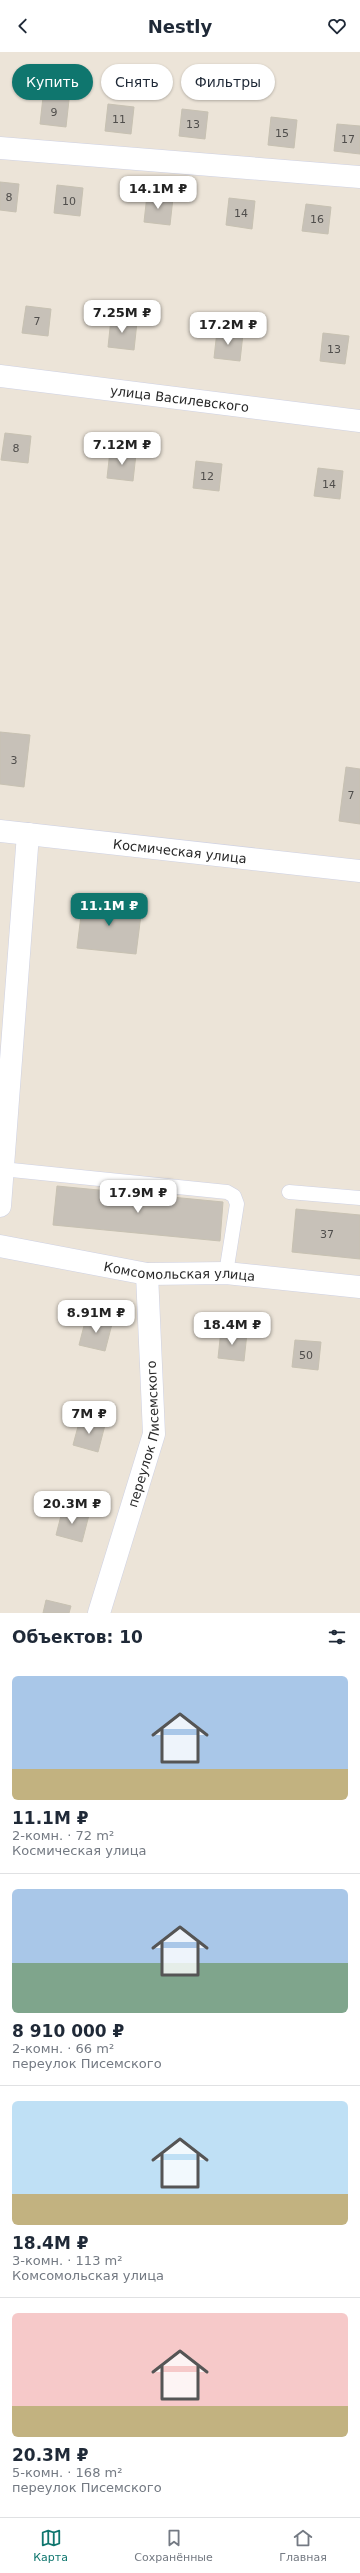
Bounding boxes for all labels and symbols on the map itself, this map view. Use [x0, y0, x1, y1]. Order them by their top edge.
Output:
house number: 9 [51, 106, 58, 119]
house number: 11 [112, 113, 126, 126]
house number: 13 [186, 118, 200, 131]
house number: 15 [275, 127, 289, 140]
house number: 17 [341, 133, 355, 146]
pin: 14.1M ₽ [121, 176, 195, 210]
house number: 8 [6, 191, 13, 204]
house number: 10 [62, 195, 76, 208]
house number: 14 [234, 207, 248, 220]
house number: 16 [310, 213, 324, 226]
pin: 7.25M ₽ [85, 300, 159, 334]
pin: 17.2M ₽ [191, 312, 265, 346]
house number: 7 [34, 315, 41, 328]
house number: 13 [327, 343, 341, 356]
street label: улица Василевского [109, 383, 250, 415]
pin: 7.12M ₽ [85, 432, 159, 466]
house number: 8 [13, 442, 20, 455]
house number: 12 [200, 470, 214, 483]
house number: 14 [322, 478, 336, 491]
house number: 3 [11, 754, 18, 767]
house number: 7 [348, 789, 355, 802]
street label: Космическая улица [112, 837, 248, 866]
pin: 11.1M ₽ [72, 893, 146, 927]
pin: 17.9M ₽ [101, 1180, 175, 1214]
house number: 37 [320, 1228, 334, 1241]
street label: Комсомольская улица [103, 1259, 256, 1284]
pin: 8.91M ₽ [59, 1300, 133, 1334]
pin: 18.4M ₽ [195, 1312, 269, 1346]
house number: 50 [299, 1349, 313, 1362]
street label: переулок Писемского [125, 1360, 162, 1509]
pin: 7M ₽ [65, 1401, 113, 1435]
pin: 20.3M ₽ [35, 1491, 109, 1525]

